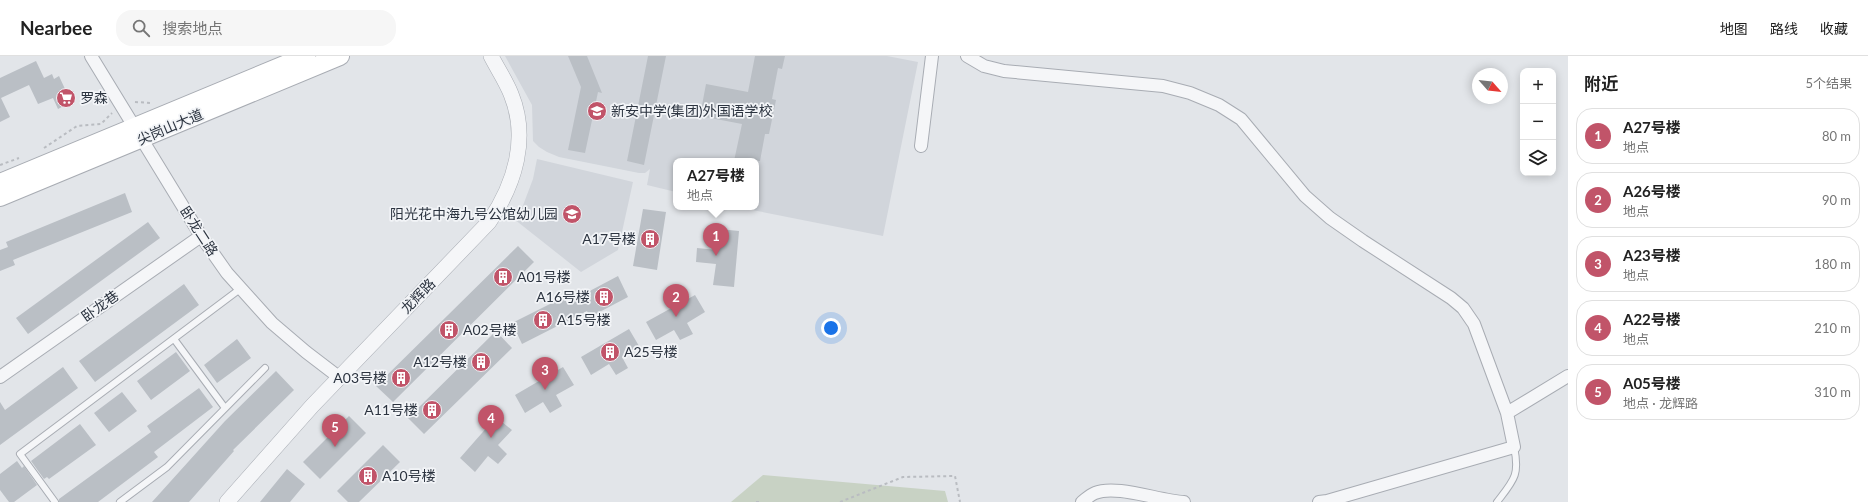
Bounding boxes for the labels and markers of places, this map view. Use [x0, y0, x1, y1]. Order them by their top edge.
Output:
supermarket icon: 罗森 [55, 87, 77, 109]
place label: 罗森 [80, 89, 108, 106]
school or university icon: 新安中学(集团)外国语学校 [586, 100, 608, 122]
place label: 新安中学(集团)外国语学校 [611, 102, 772, 119]
school or university icon: 阳光花中海九号公馆幼儿园 [561, 203, 583, 225]
place label: 阳光花中海九号公馆幼儿园 [390, 205, 558, 222]
pin: 1 [703, 223, 729, 256]
building icon: A17号楼 [639, 228, 661, 250]
place label: A17号楼 [582, 230, 636, 247]
building icon: A01号楼 [492, 266, 514, 288]
place label: A01号楼 [517, 268, 571, 285]
pin: 2 [663, 284, 689, 317]
building icon: A16号楼 [593, 286, 615, 308]
place label: A16号楼 [536, 288, 590, 305]
building icon: A15号楼 [532, 309, 554, 331]
place label: A15号楼 [557, 311, 611, 328]
building icon: A02号楼 [438, 319, 460, 341]
place label: A02号楼 [463, 321, 517, 338]
building icon: A25号楼 [599, 341, 621, 363]
place label: A25号楼 [624, 343, 678, 360]
building icon: A12号楼 [470, 351, 492, 373]
place label: A12号楼 [413, 353, 467, 370]
pin: 3 [532, 357, 558, 390]
building icon: A03号楼 [390, 367, 412, 389]
place label: A03号楼 [333, 369, 387, 386]
building icon: A11号楼 [421, 399, 443, 421]
place label: A11号楼 [364, 401, 418, 418]
pin: 4 [478, 405, 504, 438]
pin: 5 [322, 414, 348, 447]
building icon: A10号楼 [357, 465, 379, 487]
place label: A10号楼 [382, 467, 436, 484]

